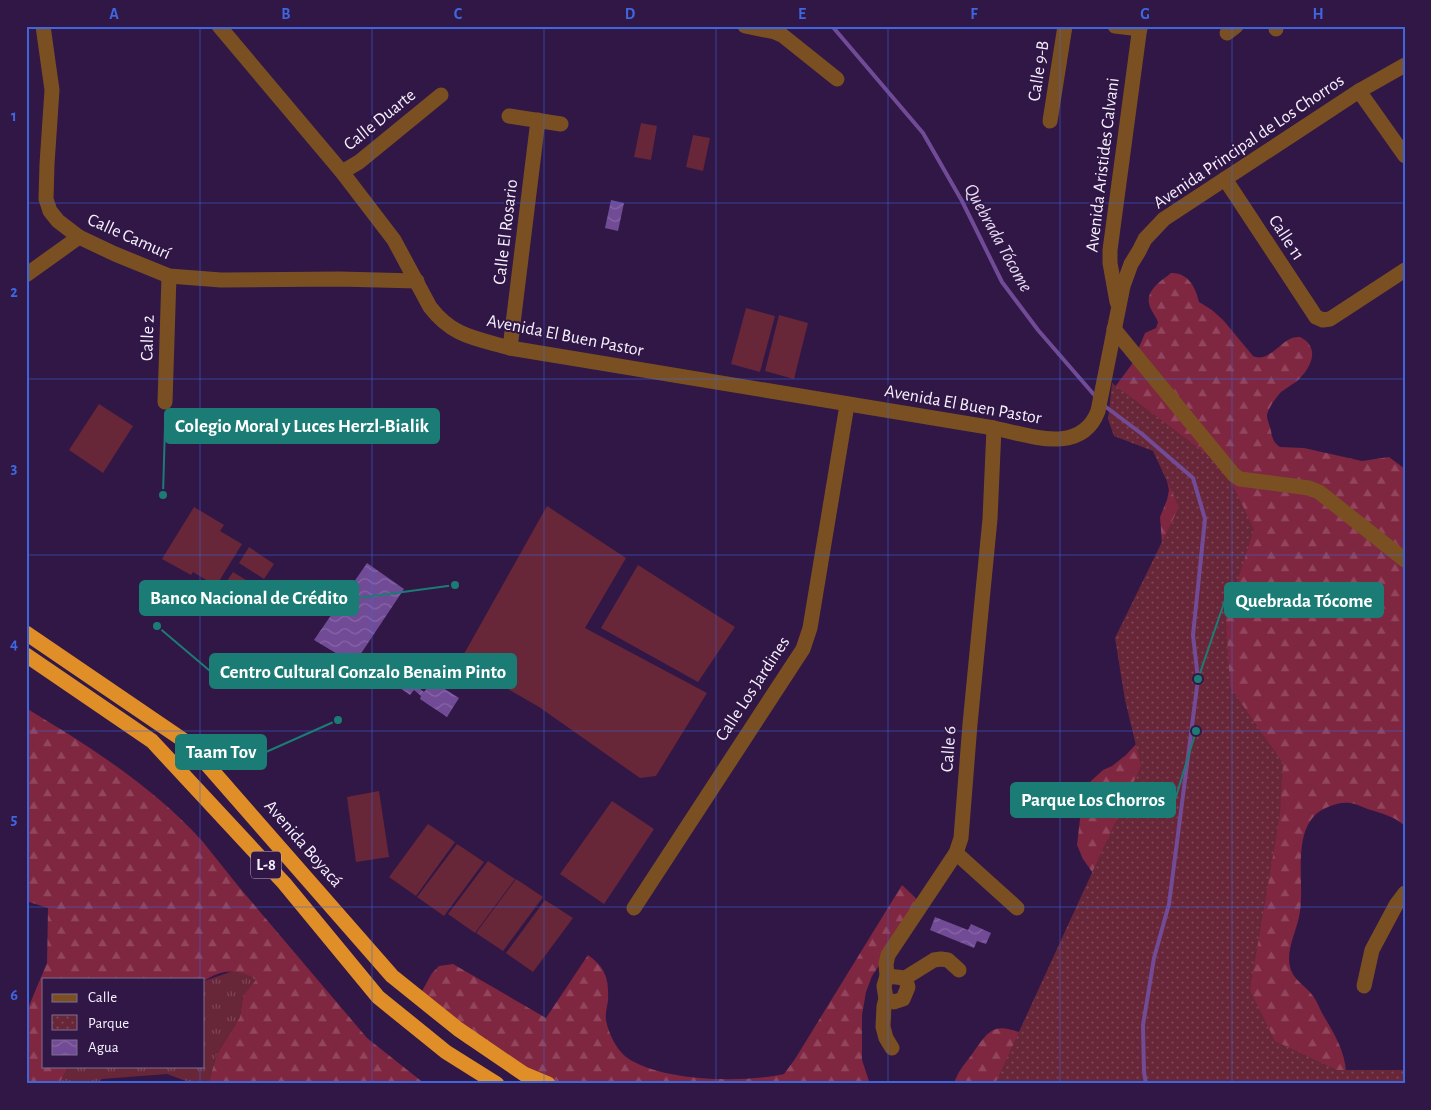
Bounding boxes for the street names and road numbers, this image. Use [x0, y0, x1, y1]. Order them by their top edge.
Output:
street label: Calle 9-B [1025, 39, 1053, 103]
street label: Avenida Principal de Los Chorros [1150, 71, 1348, 213]
street label: Avenida Aristides Calvani [1083, 77, 1123, 253]
street label: Calle Duarte [341, 86, 419, 154]
street label: Calle El Rosario [491, 178, 521, 286]
street label: Calle Camurí [85, 211, 174, 264]
street label: Calle 11 [1265, 212, 1307, 264]
street label: Avenida El Buen Pastor [485, 312, 645, 360]
street label: Calle 2 [138, 315, 158, 361]
street label: Avenida El Buen Pastor [883, 382, 1043, 428]
street label: Calle Los Jardines [713, 634, 793, 744]
street label: Calle 6 [938, 725, 960, 773]
street label: Avenida Boyacá [261, 797, 345, 891]
road number: L-8 [251, 852, 281, 878]

